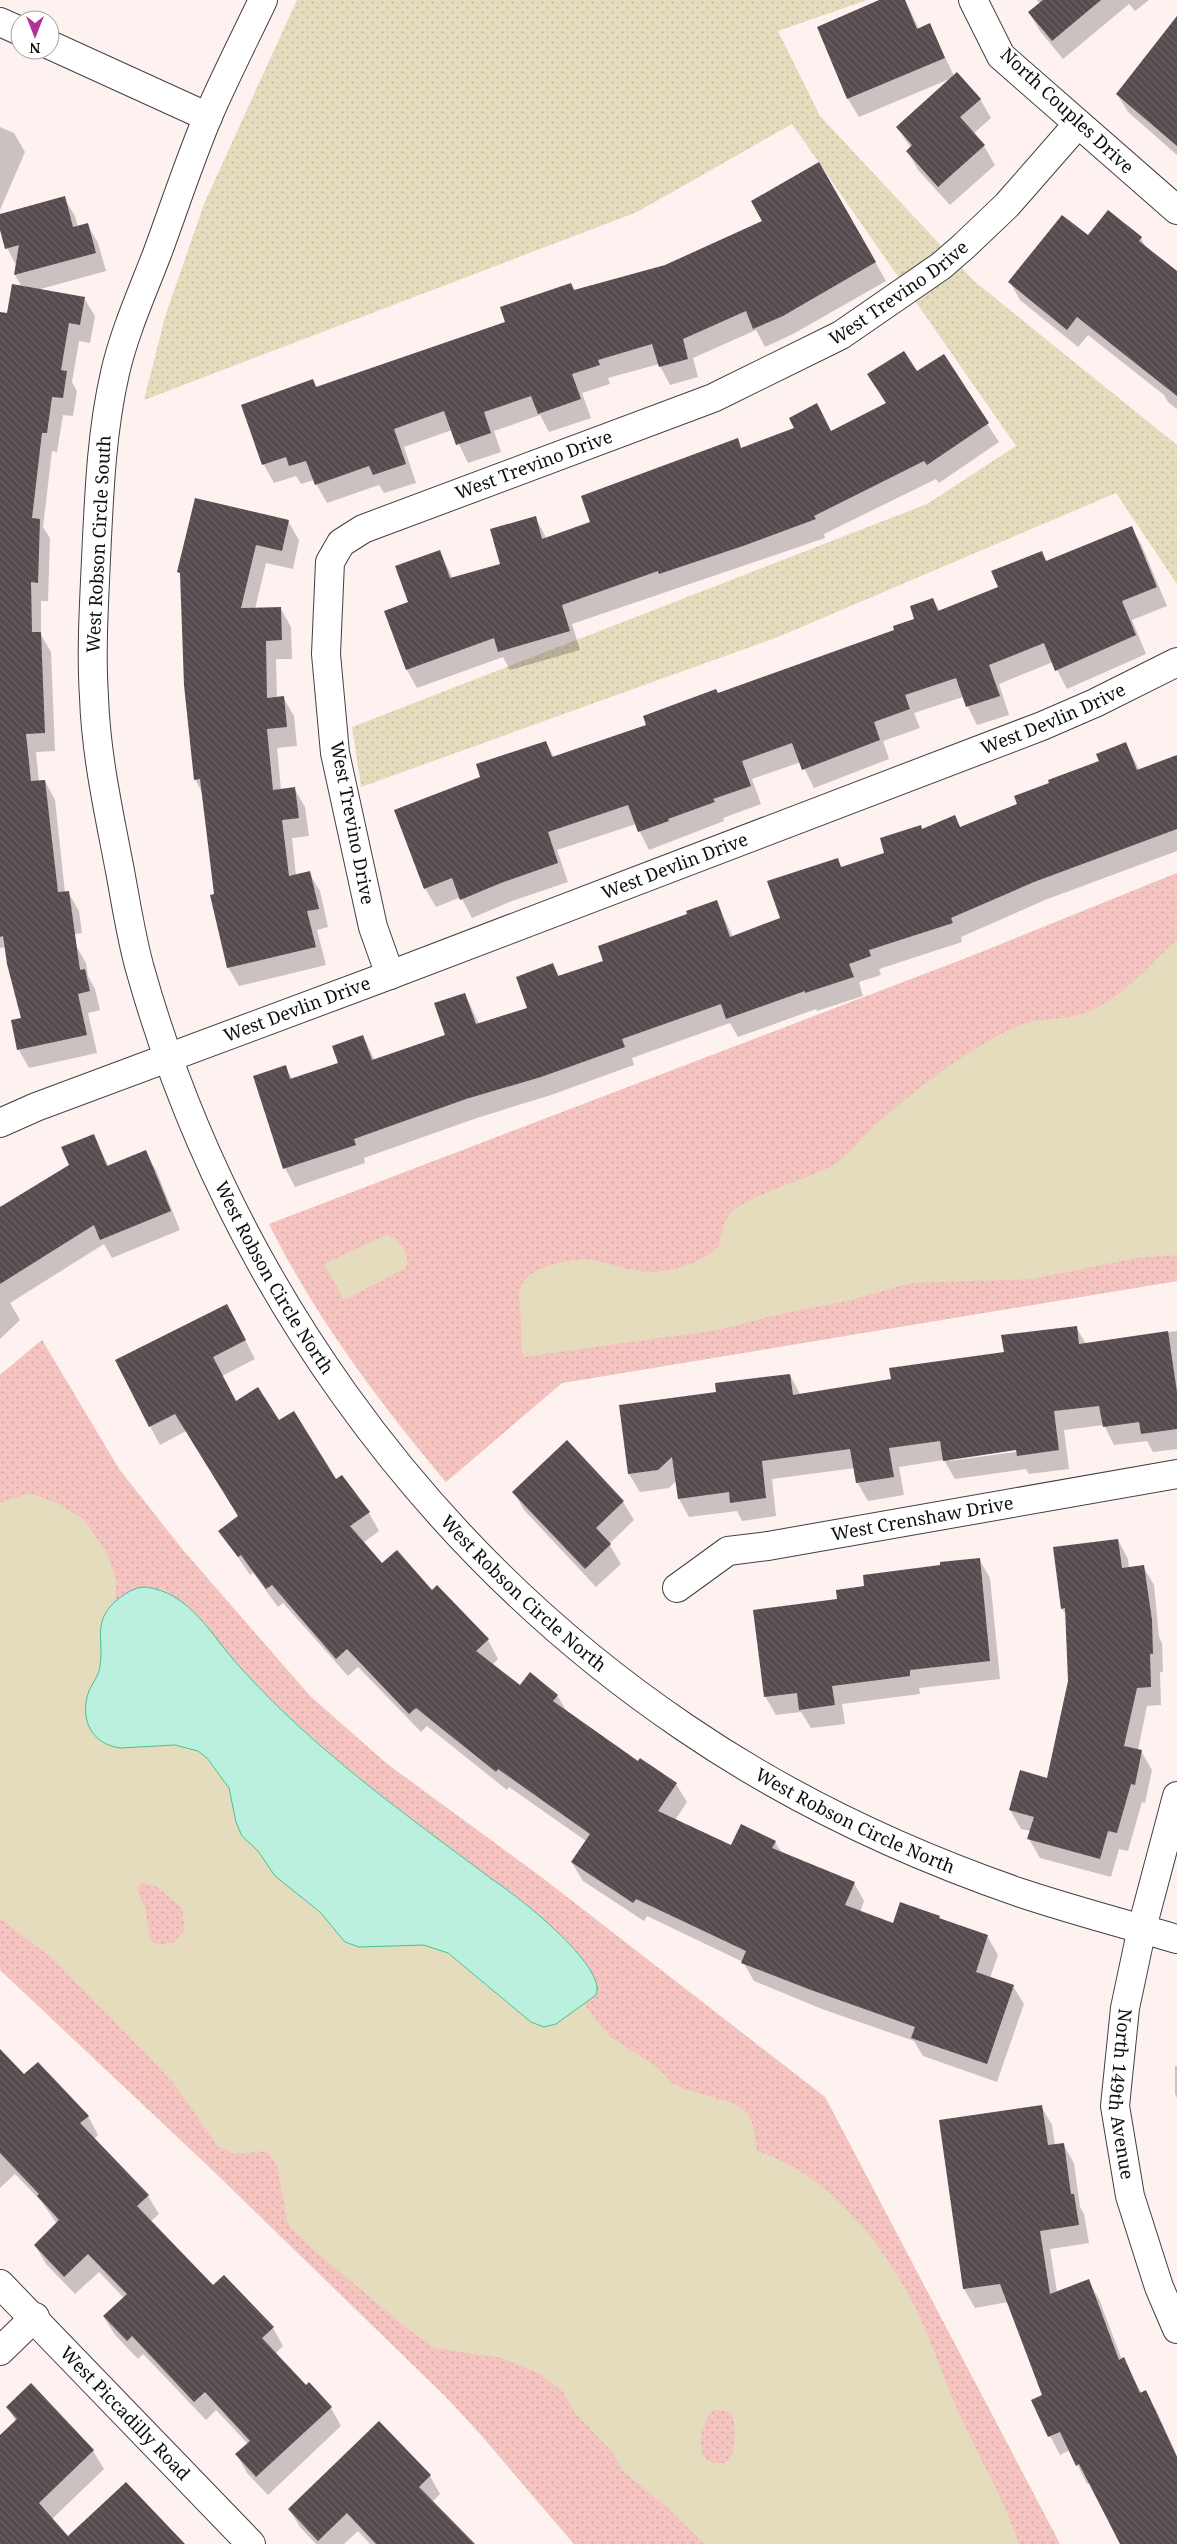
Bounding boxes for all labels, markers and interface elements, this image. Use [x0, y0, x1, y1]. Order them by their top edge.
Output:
north arrow [10, 10, 60, 60]
text: N [29, 39, 41, 58]
street label: North Couples Drive [996, 42, 1140, 179]
street label: West Trevino Drive [825, 235, 973, 350]
street label: West Trevino Drive [452, 424, 616, 504]
street label: West Robson Circle South [80, 434, 116, 653]
street label: West Devlin Drive [977, 677, 1129, 759]
street label: West Trevino Drive [325, 739, 381, 907]
street label: West Devlin Drive [598, 826, 751, 904]
street label: West Devlin Drive [220, 970, 373, 1047]
street label: West Robson Circle North [210, 1177, 340, 1378]
street label: West Crenshaw Drive [829, 1490, 1015, 1546]
street label: West Robson Circle North [436, 1509, 612, 1676]
street label: West Robson Circle North [751, 1762, 959, 1878]
street label: North 149th Avenue [1104, 2007, 1140, 2181]
street label: West Piccadilly Road [56, 2341, 196, 2485]

